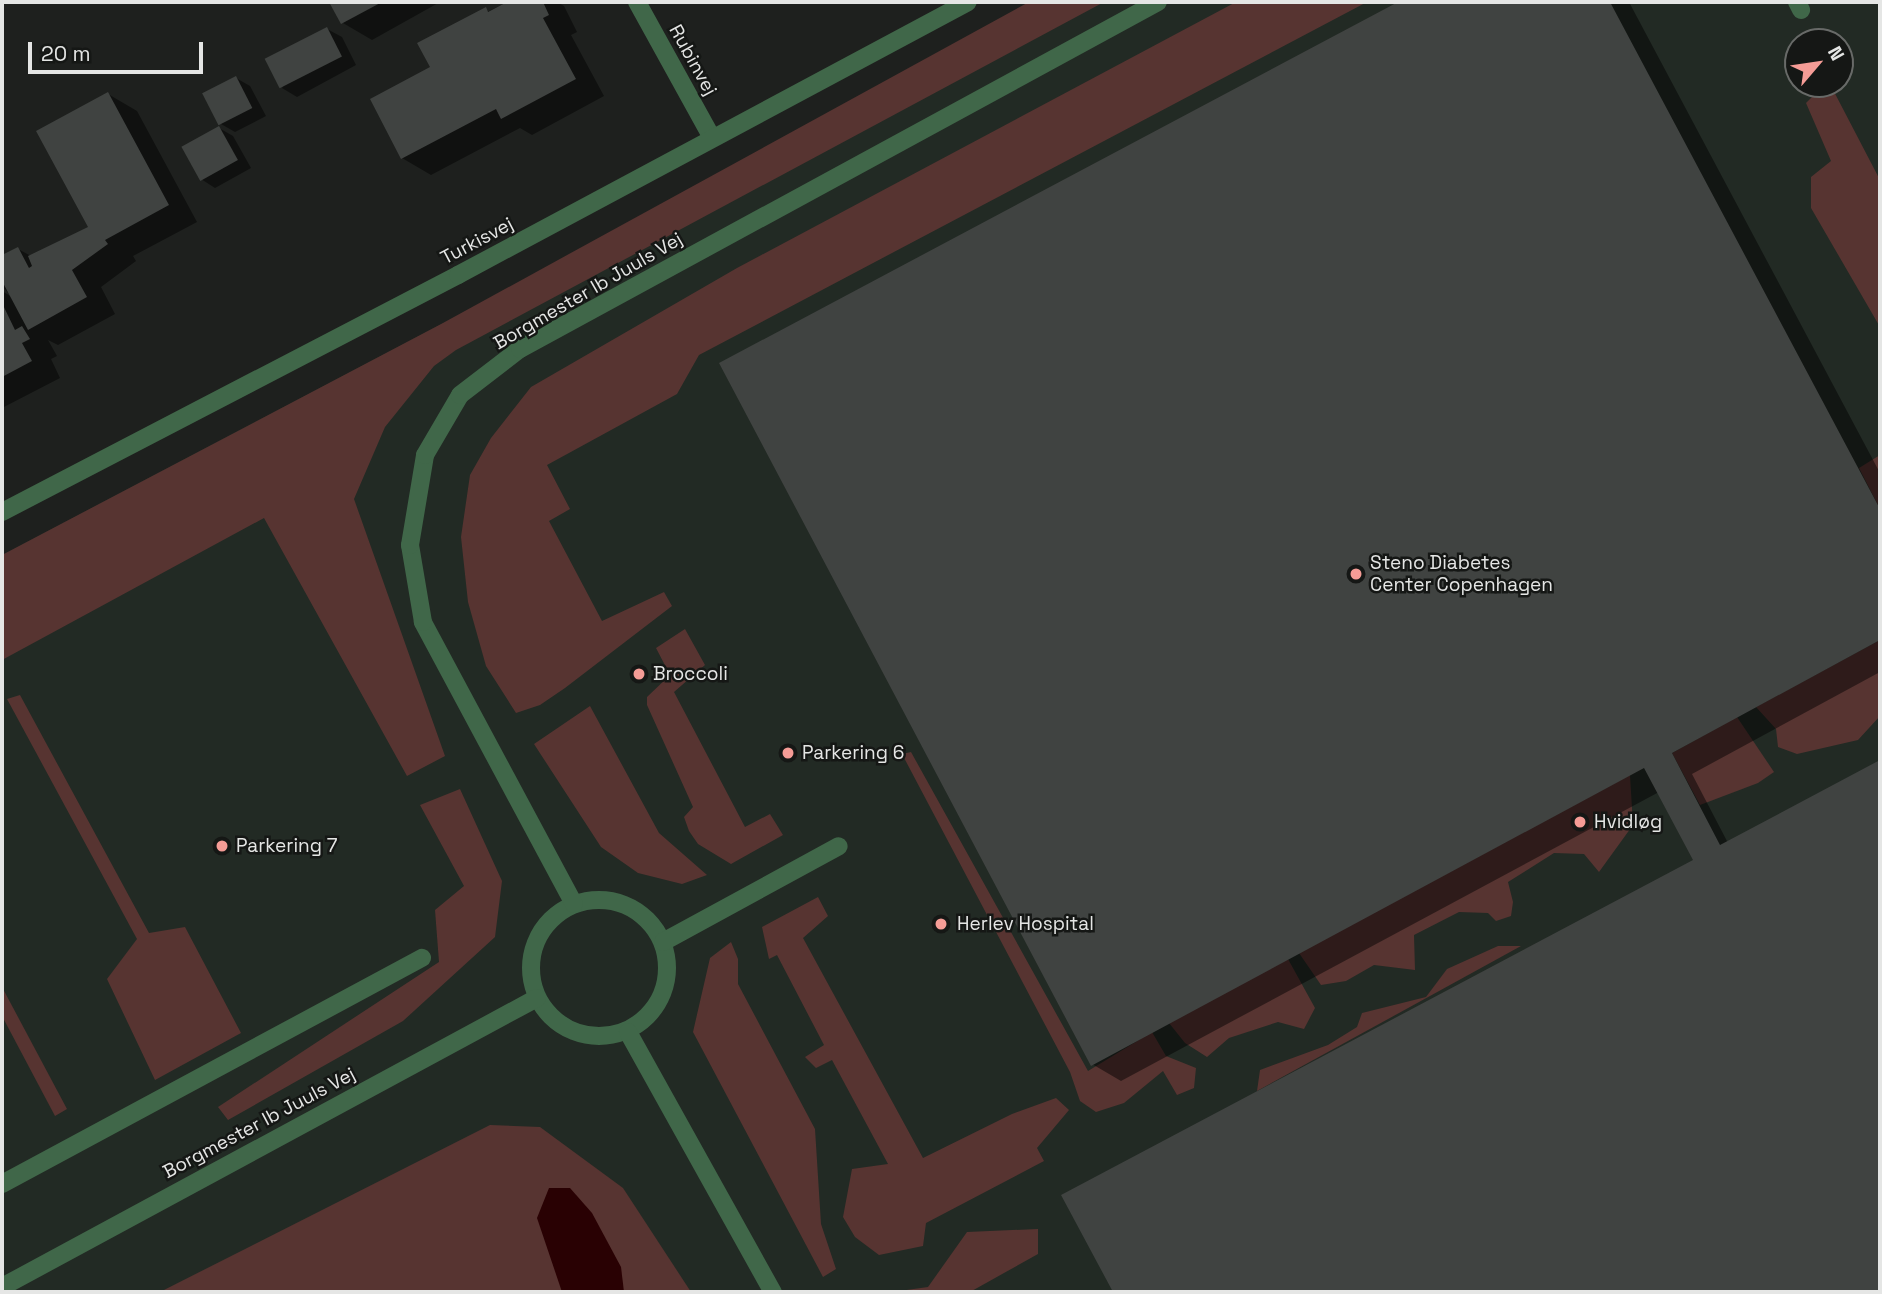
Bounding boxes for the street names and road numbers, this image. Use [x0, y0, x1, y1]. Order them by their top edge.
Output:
street label: Rubinvej [664, 21, 722, 99]
street label: Turkisvej [437, 212, 517, 270]
street label: Borgmester Ib Juuls Vej [489, 227, 687, 355]
street label: Borgmester Ib Juuls Vej [159, 1063, 359, 1183]

